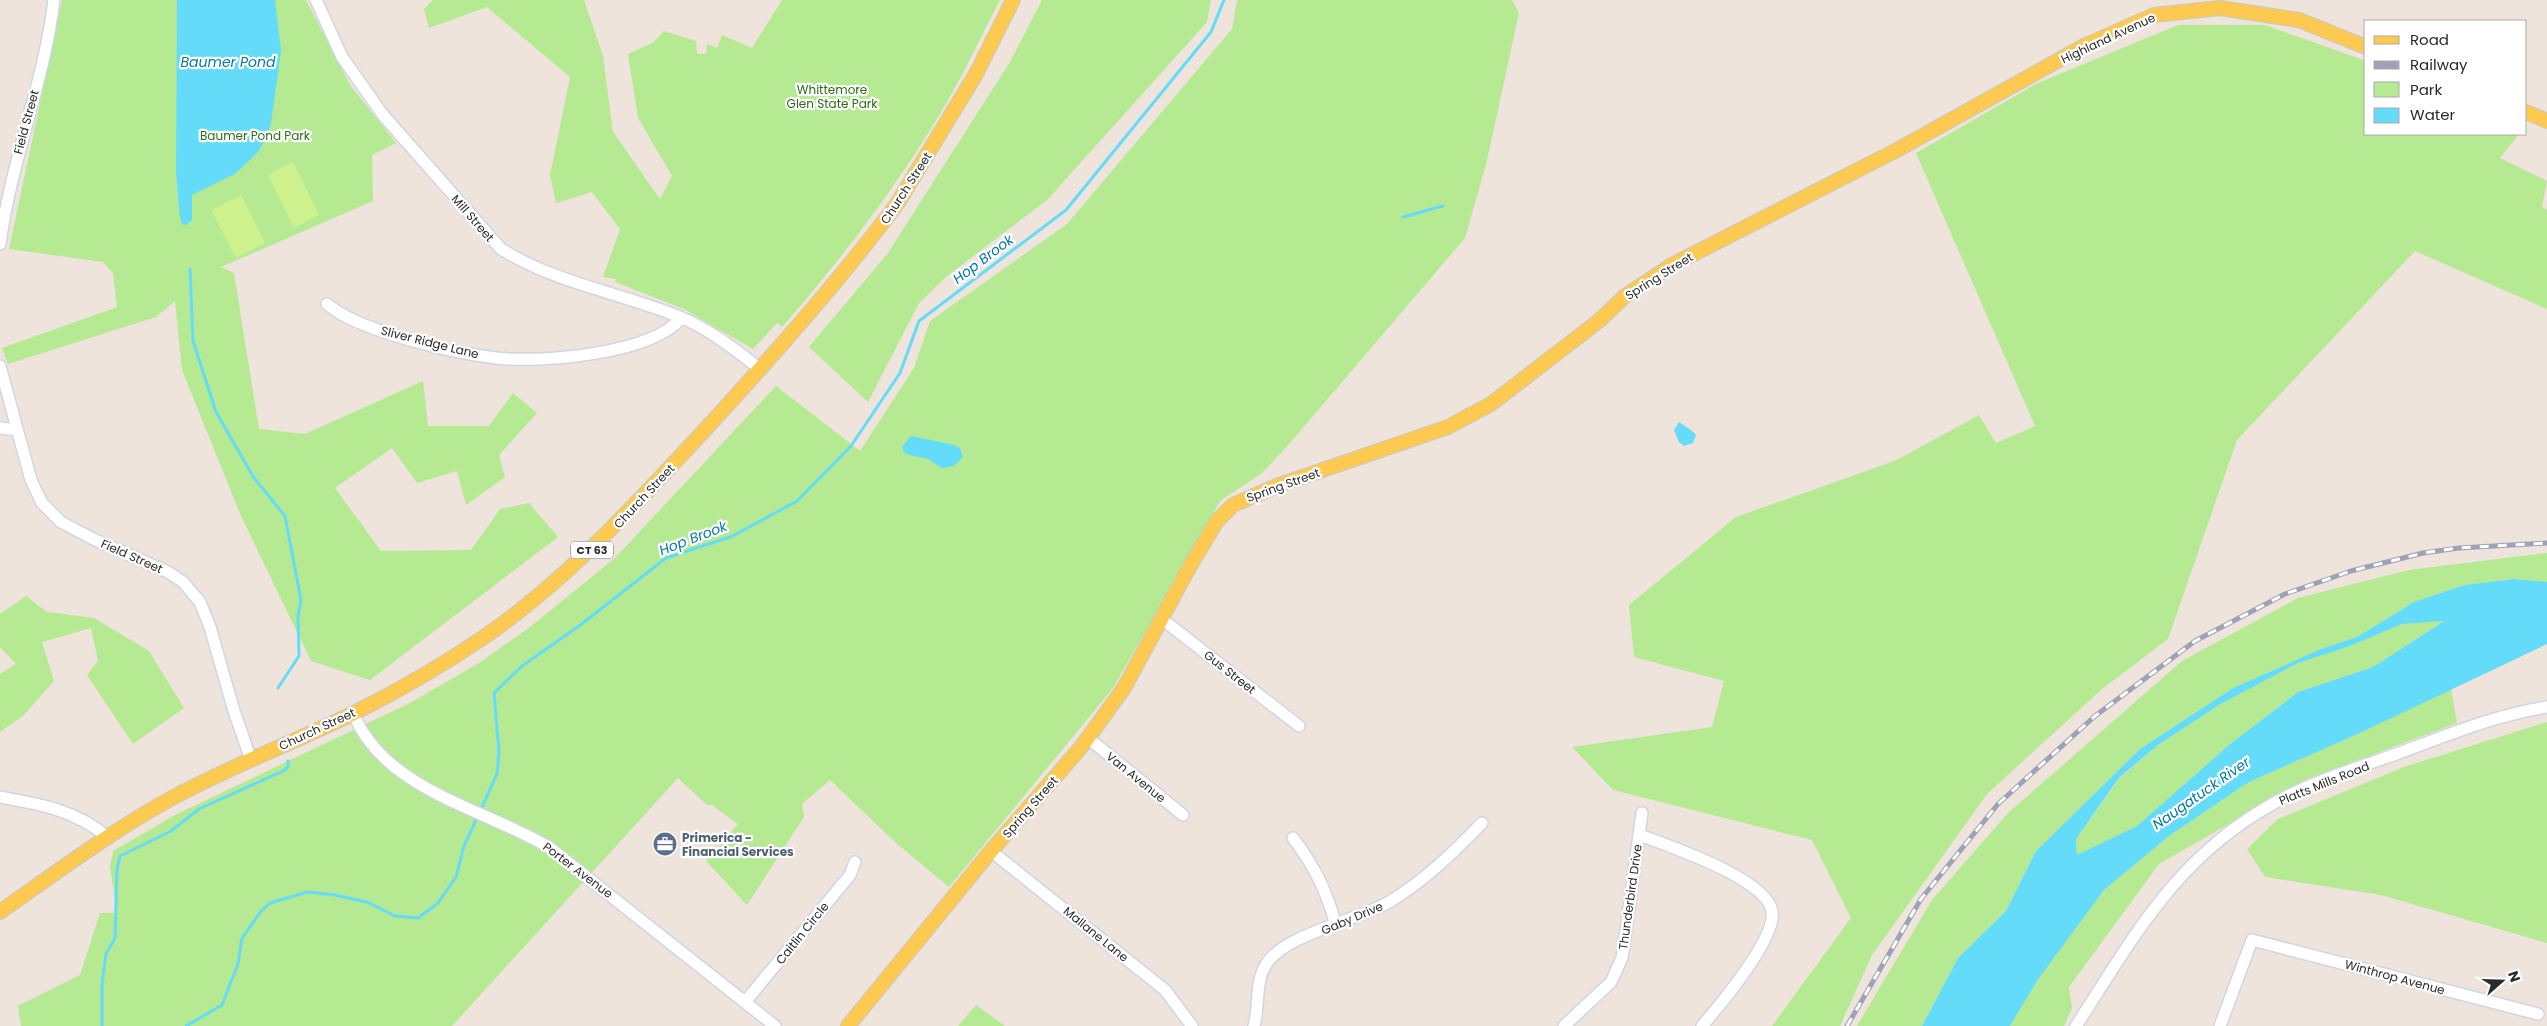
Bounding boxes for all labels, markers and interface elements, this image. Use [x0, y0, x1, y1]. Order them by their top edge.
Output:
street label: Highland Avenue [2058, 9, 2158, 67]
legend [2364, 20, 2527, 135]
text: Road [2410, 29, 2449, 50]
water label: Baumer Pond [181, 52, 276, 72]
text: Railway [2410, 54, 2468, 75]
text: Park [2410, 79, 2442, 100]
park label: Whittemore Glen State Park [787, 81, 878, 112]
street label: Field Street [9, 88, 43, 156]
text: Water [2410, 104, 2456, 125]
park label: Baumer Pond Park [200, 127, 311, 144]
street label: Church Street [876, 149, 936, 227]
street label: Mill Street [448, 191, 498, 245]
water label: Hop Brook [949, 229, 1018, 288]
street label: Spring Street [1622, 248, 1696, 304]
street label: Sliver Ridge Lane [379, 322, 481, 362]
street label: Church Street [610, 460, 678, 532]
street label: Spring Street [1244, 464, 1322, 506]
water label: Hop Brook [656, 516, 731, 560]
street label: Field Street [98, 535, 166, 577]
road number: CT 63 [571, 542, 613, 558]
street label: Gus Street [1200, 646, 1260, 698]
street label: Church Street [276, 704, 358, 754]
street label: Van Avenue [1103, 748, 1169, 806]
water label: Naugatuck River [2148, 751, 2254, 834]
street label: Platts Mills Road [2276, 757, 2372, 809]
street label: Spring Street [998, 772, 1062, 842]
place label: Primerica - Financial Services [682, 829, 794, 860]
office icon: Primerica - Financial Services [652, 831, 678, 857]
street label: Porter Avenue [539, 838, 617, 902]
street label: Thunderbird Drive [1614, 843, 1646, 951]
street label: Gaby Drive [1318, 897, 1386, 939]
street label: Caitlin Circle [772, 898, 832, 968]
street label: Mallane Lane [1060, 902, 1132, 966]
street label: Winthrop Avenue [2343, 955, 2447, 999]
north arrow [2477, 956, 2527, 1006]
text: N [2503, 968, 2525, 985]

